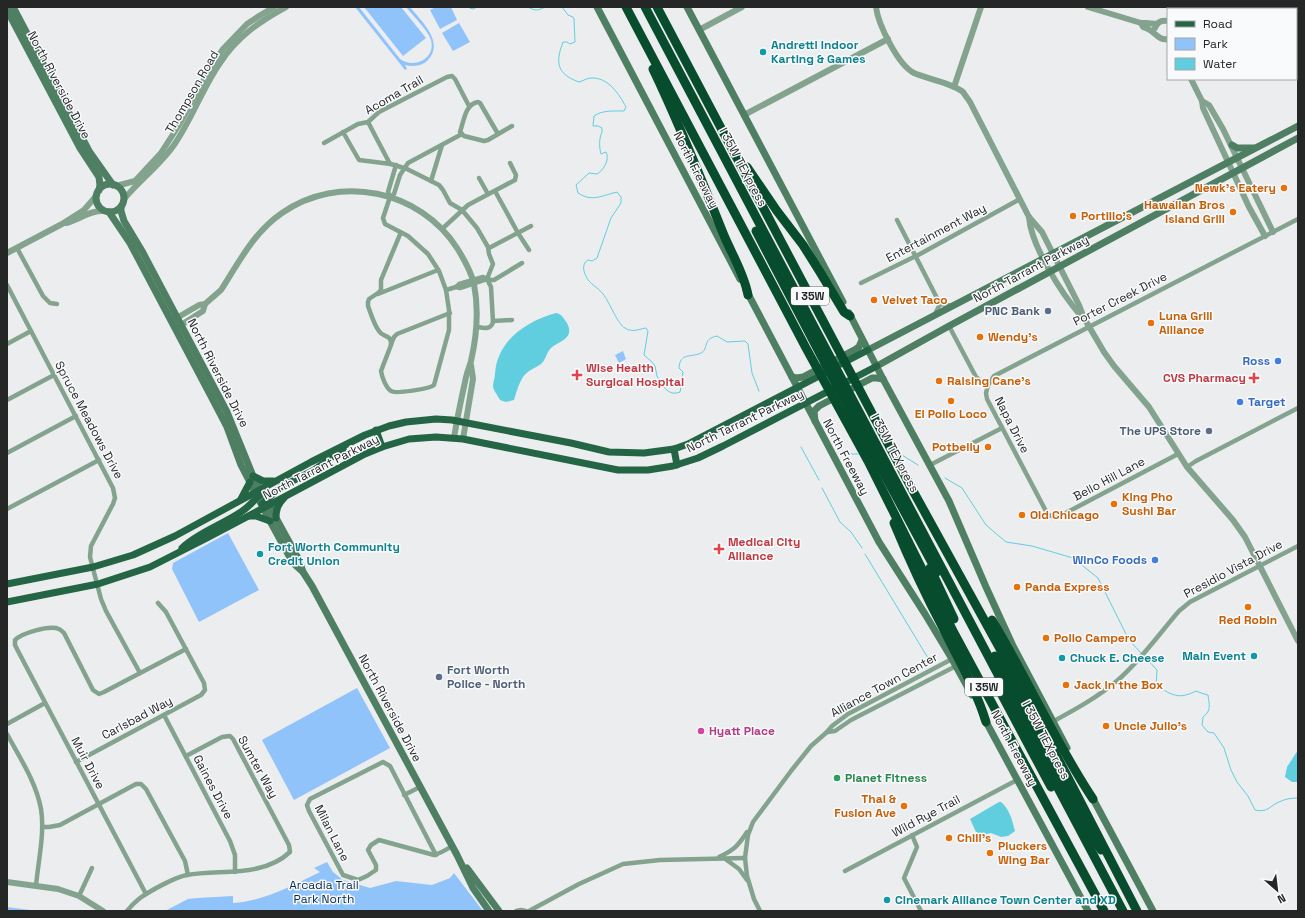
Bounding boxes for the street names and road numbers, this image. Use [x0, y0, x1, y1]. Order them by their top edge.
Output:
street label: North Riverside Drive [24, 28, 94, 142]
street label: Thompson Road [162, 48, 222, 136]
street label: Acoma Trail [362, 72, 426, 118]
street label: I 35W TEXpress [716, 125, 770, 209]
street label: North Freeway [670, 129, 722, 211]
street label: Entertainment Way [883, 200, 989, 266]
street label: North Tarrant Parkway [970, 232, 1092, 306]
street label: Porter Creek Drive [1070, 268, 1170, 330]
road number: I 35W [791, 287, 829, 305]
street label: North Riverside Drive [184, 316, 252, 430]
street label: Spruce Meadows Drive [51, 358, 127, 482]
street label: North Tarrant Parkway [684, 386, 806, 456]
street label: Napa Drive [991, 394, 1033, 456]
street label: I 35W TEXpress [868, 411, 922, 495]
street label: North Freeway [819, 416, 873, 498]
street label: North Tarrant Parkway [260, 431, 382, 503]
street label: Bello Hill Lane [1070, 453, 1148, 505]
street label: Presidio Vista Drive [1181, 536, 1285, 602]
street label: Alliance Town Center [828, 649, 941, 721]
street label: North Riverside Drive [355, 651, 425, 765]
road number: I 35W [965, 678, 1003, 696]
street label: Carlsbad Way [99, 693, 175, 743]
street label: I 35W TEXpress [1019, 698, 1073, 782]
street label: North Freeway [987, 707, 1041, 789]
street label: Sumter Way [234, 733, 282, 801]
street label: Muir Drive [68, 734, 108, 792]
street label: Gaines Drive [189, 752, 237, 822]
street label: Wild Rye Trail [889, 791, 963, 841]
street label: Milan Lane [311, 802, 353, 864]

